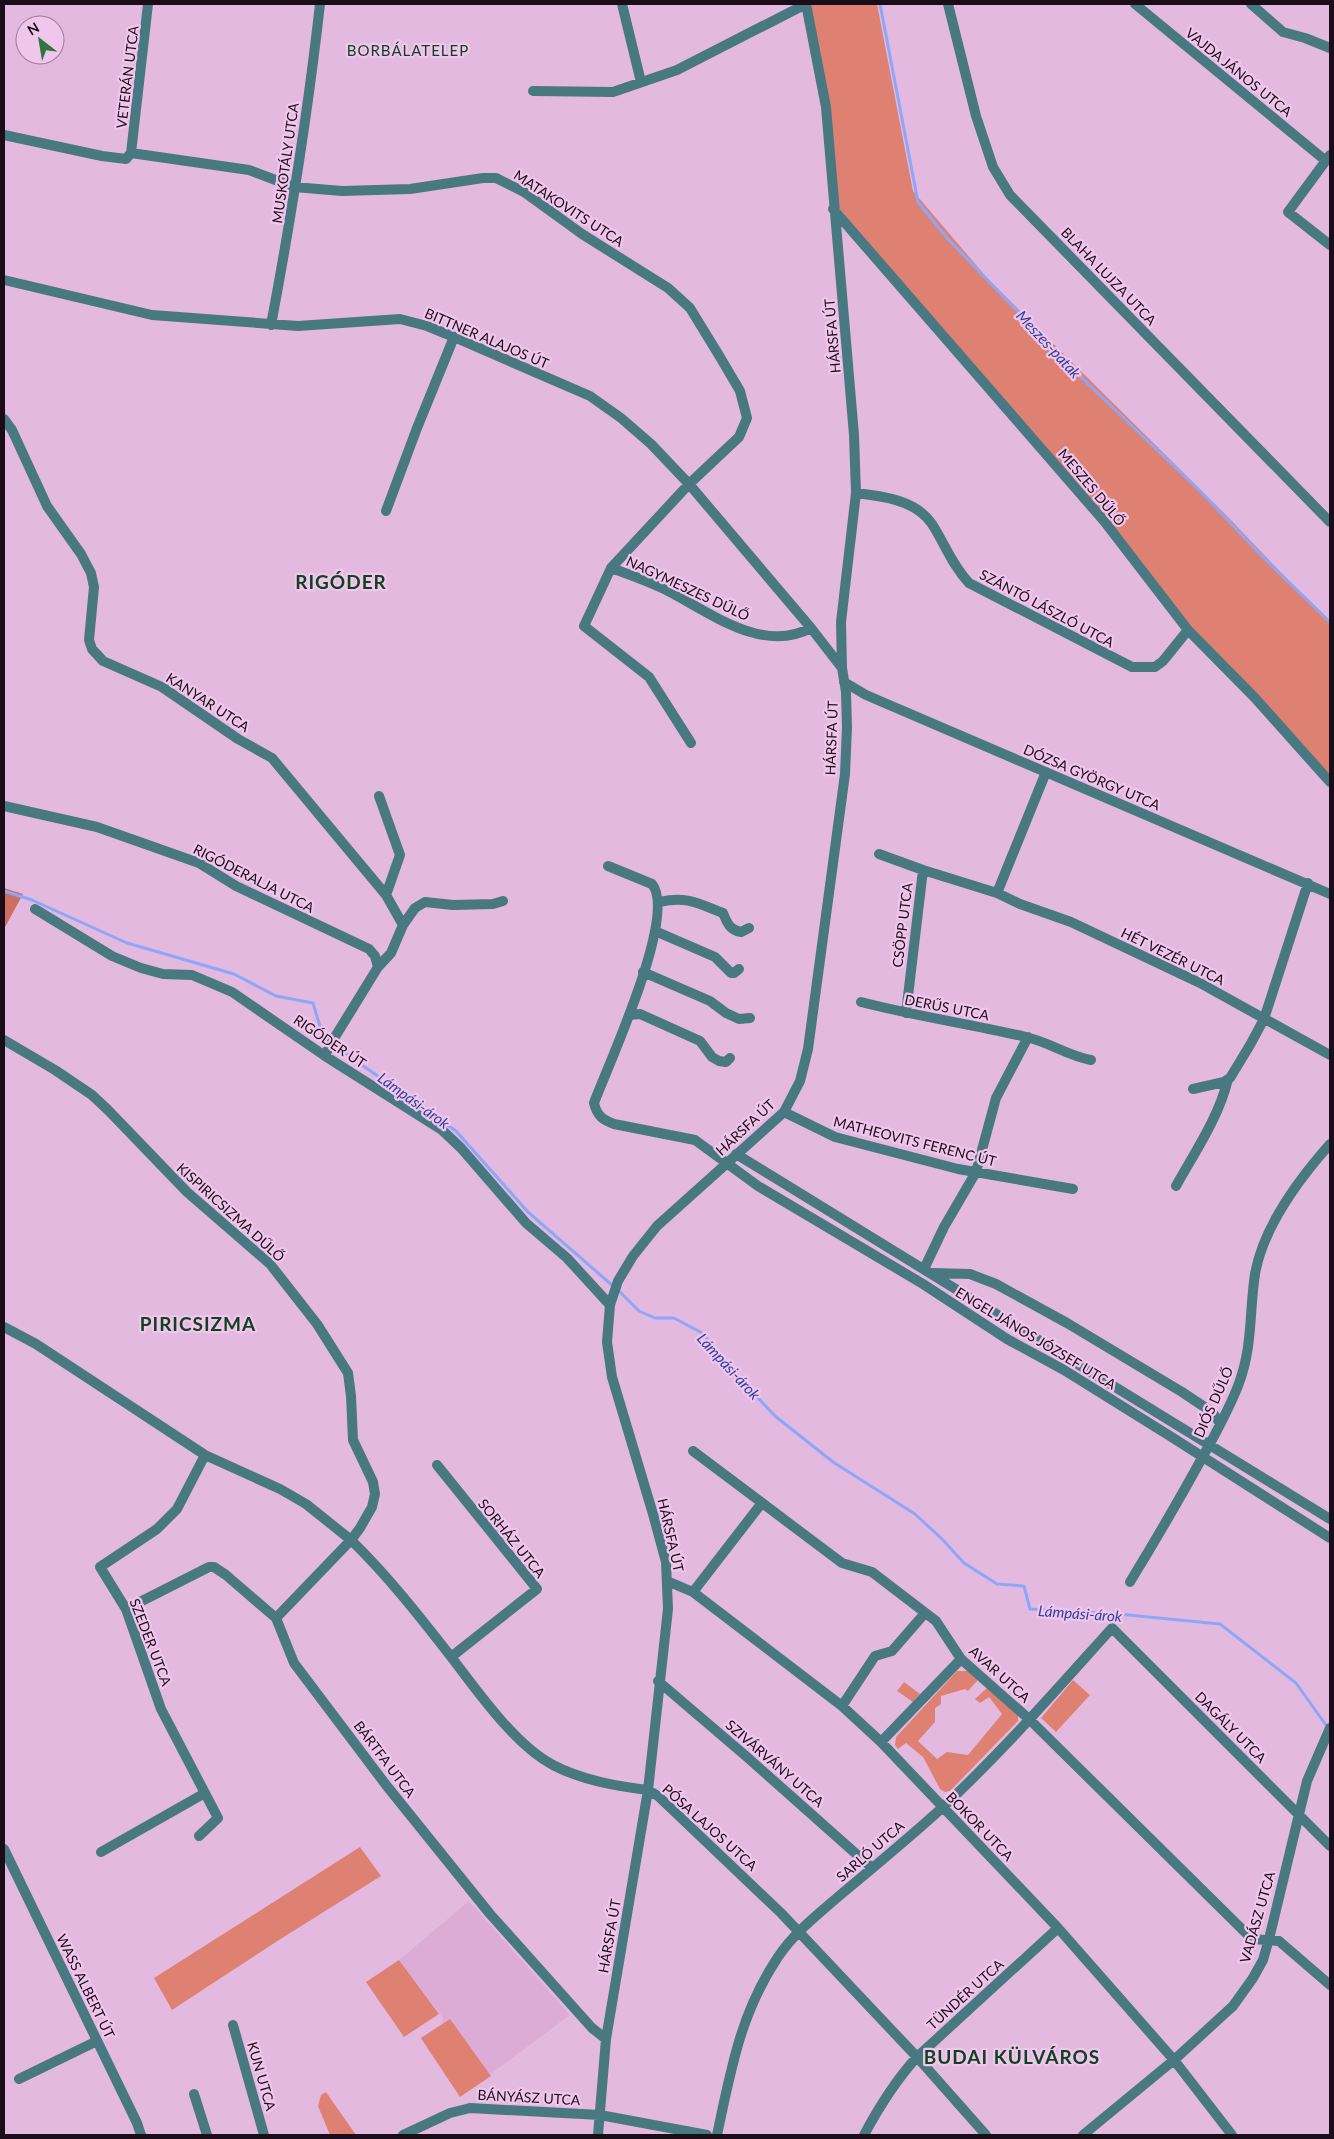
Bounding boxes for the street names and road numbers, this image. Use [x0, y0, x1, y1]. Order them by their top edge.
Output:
street label: VETERÁN UTCA [112, 24, 142, 129]
street label: VAJDA JÁNOS UTCA [1182, 24, 1296, 120]
street label: MUSKOTÁLY UTCA [268, 101, 302, 224]
street label: MATAKOVITS UTCA [511, 166, 628, 250]
street label: BLAHA LUJZA UTCA [1058, 223, 1160, 329]
street label: HÁRSFA ÚT [820, 297, 844, 374]
street label: BITTNER ALAJOS ÚT [422, 304, 552, 372]
street label: MESZES DŰLŐ [1055, 445, 1129, 529]
street label: NAGYMESZES DŰLŐ [624, 552, 752, 624]
street label: SZÁNTÓ LÁSZLÓ UTCA [977, 565, 1118, 651]
street label: KANYAR UTCA [163, 669, 253, 736]
street label: HÁRSFA ÚT [821, 700, 841, 776]
street label: DÓZSA GYÖRGY UTCA [1021, 740, 1163, 814]
street label: RIGÓDERALJA UTCA [191, 840, 318, 916]
street label: CSÖPP UTCA [888, 881, 916, 968]
street label: HÉT VEZÉR UTCA [1118, 924, 1228, 989]
street label: DERŰS UTCA [903, 990, 991, 1024]
street label: RIGÓDER ÚT [291, 1011, 370, 1072]
street label: HÁRSFA ÚT [712, 1095, 779, 1159]
street label: MATHEOVITS FERENC ÚT [832, 1113, 999, 1170]
street label: KISPIRICSIZMA DŰLŐ [173, 1159, 289, 1265]
street label: ENGEL JÁNOS JÓZSEF UTCA [953, 1283, 1120, 1393]
street label: DIÓS DŰLŐ [1190, 1364, 1236, 1440]
street label: SORHÁZ UTCA [475, 1495, 549, 1581]
street label: HÁRSFA ÚT [654, 1497, 688, 1574]
street label: SZEDER UTCA [127, 1596, 176, 1689]
street label: AVAR UTCA [966, 1642, 1034, 1706]
street label: DAGÁLY UTCA [1192, 1688, 1271, 1767]
street label: SZIVÁRVÁNY UTCA [723, 1716, 828, 1811]
street label: BÁRTFA UTCA [351, 1717, 420, 1801]
street label: PÓSA LAJOS UTCA [659, 1780, 761, 1874]
street label: BOKOR UTCA [943, 1788, 1018, 1864]
street label: SARLÓ UTCA [833, 1817, 908, 1885]
street label: VADÁSZ UTCA [1236, 1869, 1278, 1965]
street label: HÁRSFA ÚT [594, 1897, 624, 1974]
street label: WASS ALBERT ÚT [53, 1931, 119, 2042]
street label: TÜNDÉR UTCA [923, 1955, 1007, 2033]
street label: KUN UTCA [244, 2040, 280, 2113]
street label: BÁNYÁSZ UTCA [477, 2086, 581, 2108]

